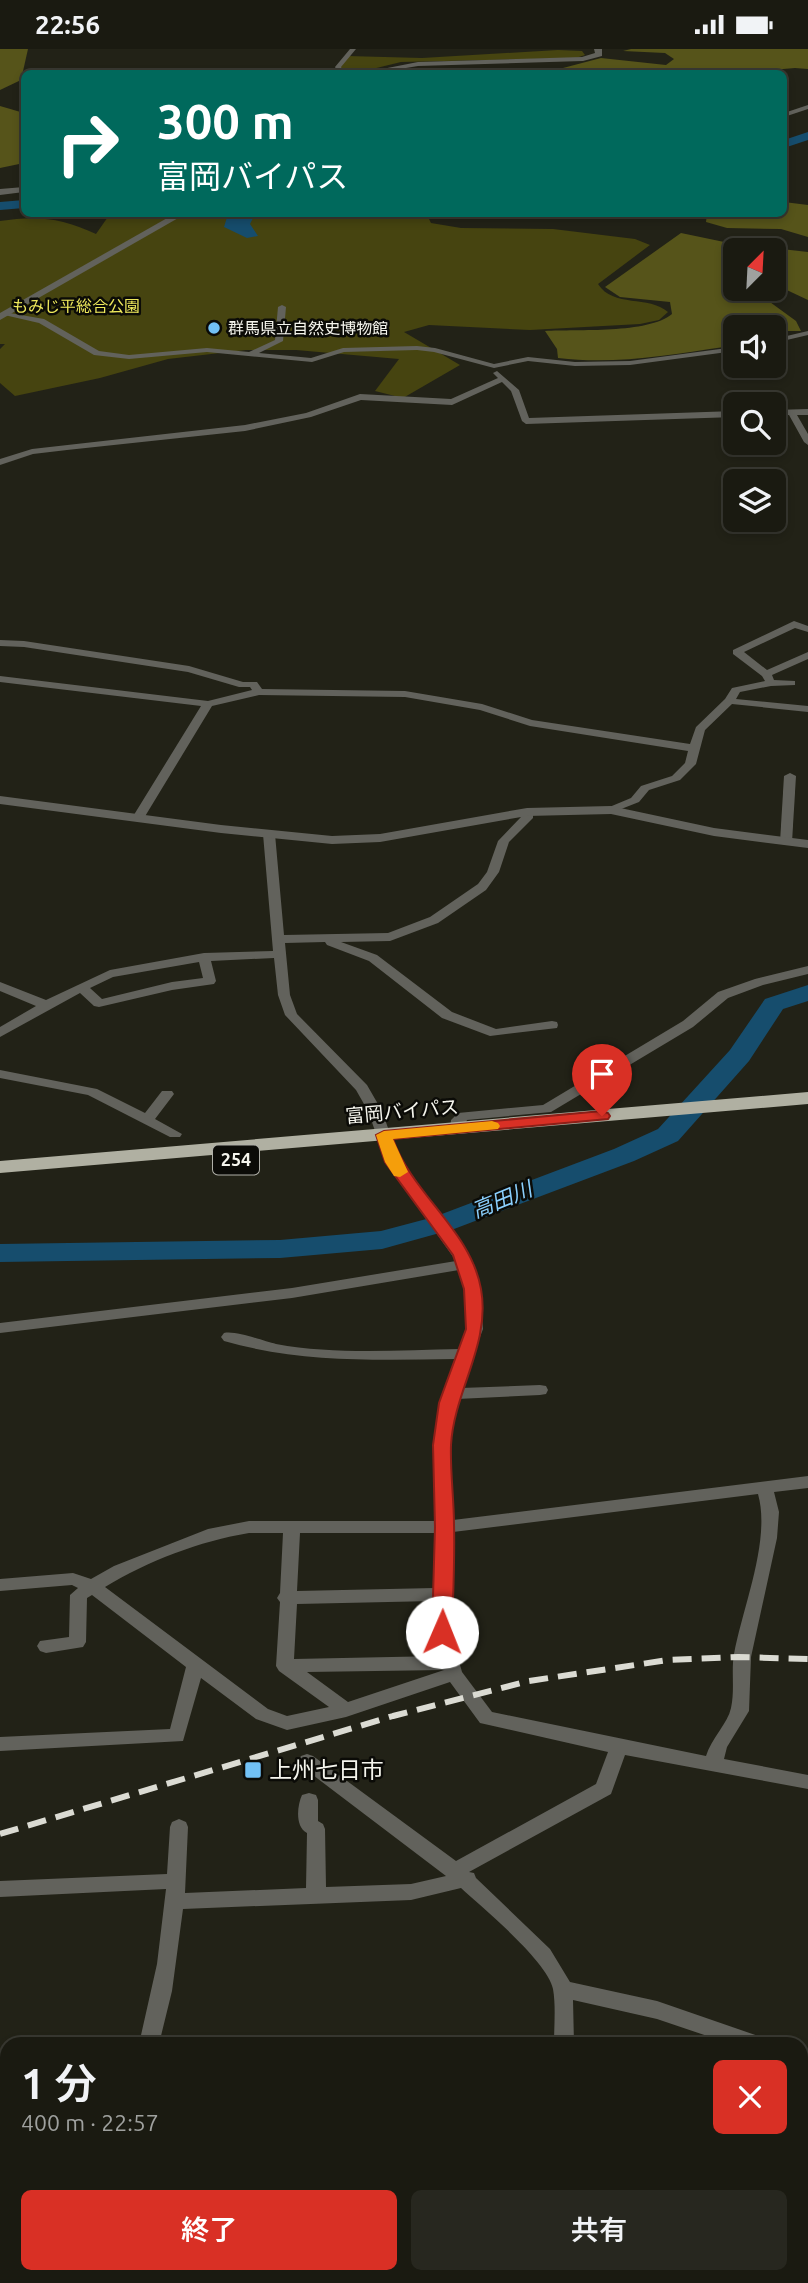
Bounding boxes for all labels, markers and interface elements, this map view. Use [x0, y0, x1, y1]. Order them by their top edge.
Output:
text: 22:56 [35, 10, 100, 39]
text: 300 m [157, 93, 294, 148]
icon: right [42, 98, 133, 189]
text: 富岡バイパス [157, 158, 348, 194]
north arrow [723, 238, 786, 301]
map controls [723, 238, 786, 532]
park label: もみじ平総合公園 [12, 297, 140, 315]
button: sound [723, 315, 786, 378]
place label: 群馬県立自然史博物館 [228, 319, 388, 337]
marker: 群馬県立自然史博物館 [206, 320, 222, 336]
button: search [723, 392, 786, 455]
button: layers [723, 469, 786, 532]
pin [572, 1044, 632, 1116]
icon: arrive [583, 1055, 621, 1093]
street label: 富岡バイパス [344, 1095, 460, 1127]
road number: 254 [213, 1145, 259, 1175]
water label: 高田川 [468, 1175, 537, 1222]
position arrow [405, 1595, 479, 1669]
place label: 上州七日市 [269, 1757, 384, 1782]
marker: 上州七日市 [243, 1760, 263, 1780]
text: 1 分 [21, 2060, 97, 2107]
button: close [713, 2060, 787, 2134]
text: 400 m · 22:57 [21, 2110, 159, 2135]
button: 終了 [21, 2190, 397, 2270]
button: 共有 [411, 2190, 787, 2270]

